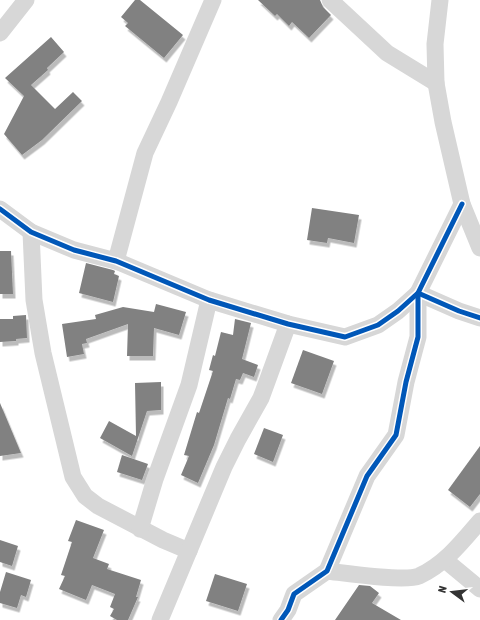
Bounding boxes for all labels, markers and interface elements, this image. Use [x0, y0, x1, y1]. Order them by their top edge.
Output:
north arrow [432, 572, 472, 612]
text: N [436, 585, 449, 594]

